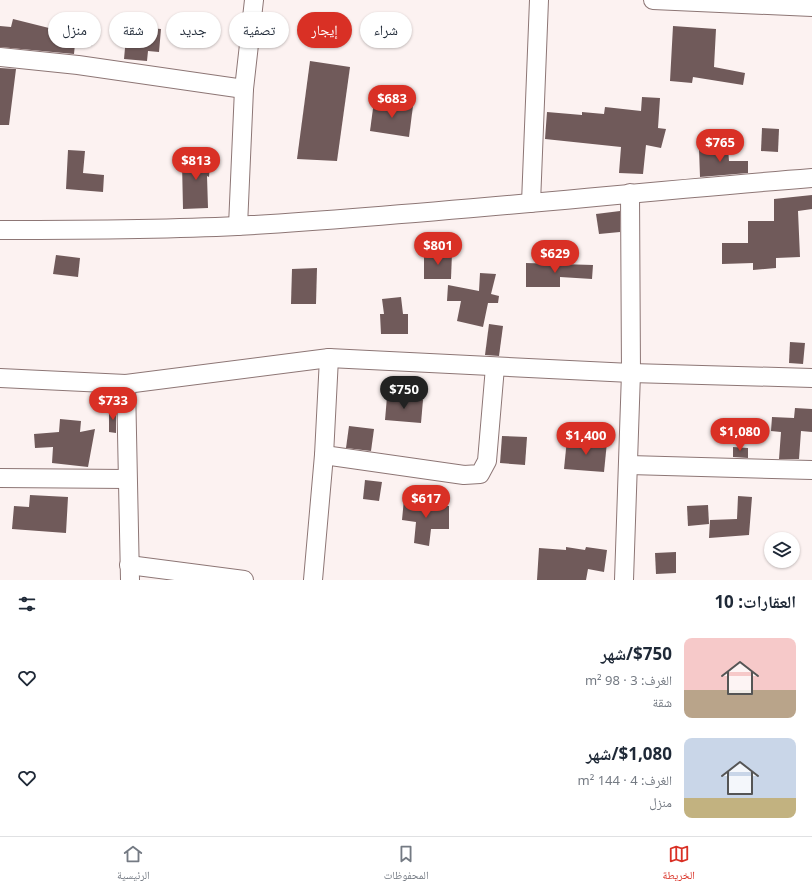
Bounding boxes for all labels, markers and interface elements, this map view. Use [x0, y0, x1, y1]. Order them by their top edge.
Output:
chip: منزل [48, 12, 101, 48]
chip: شقة [109, 12, 158, 48]
chip: جديد [166, 12, 221, 48]
chip: تصفية [229, 12, 289, 48]
chip: إيجار [297, 12, 352, 48]
chip: شراء [360, 12, 412, 48]
pin: $683 [368, 85, 416, 119]
text: $683 [377, 89, 407, 107]
pin: $765 [696, 129, 744, 163]
text: $765 [705, 133, 735, 151]
pin: $813 [172, 147, 220, 181]
text: $813 [181, 151, 211, 169]
pin: $801 [414, 232, 462, 266]
text: $801 [423, 236, 453, 254]
pin: $629 [531, 240, 579, 274]
text: $629 [540, 244, 570, 262]
pin: $750 [380, 376, 428, 410]
text: $750 [389, 380, 419, 398]
pin: $733 [89, 387, 137, 421]
text: $733 [98, 391, 128, 409]
pin: $1,080 [707, 418, 773, 452]
pin: $1,400 [553, 422, 619, 456]
text: $1,080 [720, 422, 760, 440]
text: $1,400 [566, 426, 606, 444]
pin: $617 [402, 485, 450, 519]
text: $617 [411, 489, 441, 507]
map controls [764, 532, 800, 568]
button: layers [764, 532, 800, 568]
text: العقارات: 10 [714, 590, 796, 613]
icon: filters [16, 593, 38, 615]
text: $750/شهر [601, 642, 672, 665]
icon: home [716, 654, 764, 702]
icon: heart [16, 667, 38, 689]
text: الغرف: 3 · 98 m² [585, 671, 672, 689]
text: شقة [653, 693, 672, 711]
text: $1,080/شهر [586, 742, 672, 765]
icon: home [716, 754, 764, 802]
icon: heart [16, 767, 38, 789]
text: الغرف: 4 · 144 m² [578, 771, 672, 789]
text: منزل [649, 793, 672, 811]
tab: الرئيسية [117, 843, 150, 886]
tab: المحفوظات [384, 843, 429, 886]
tab: الخريطة [663, 843, 695, 886]

